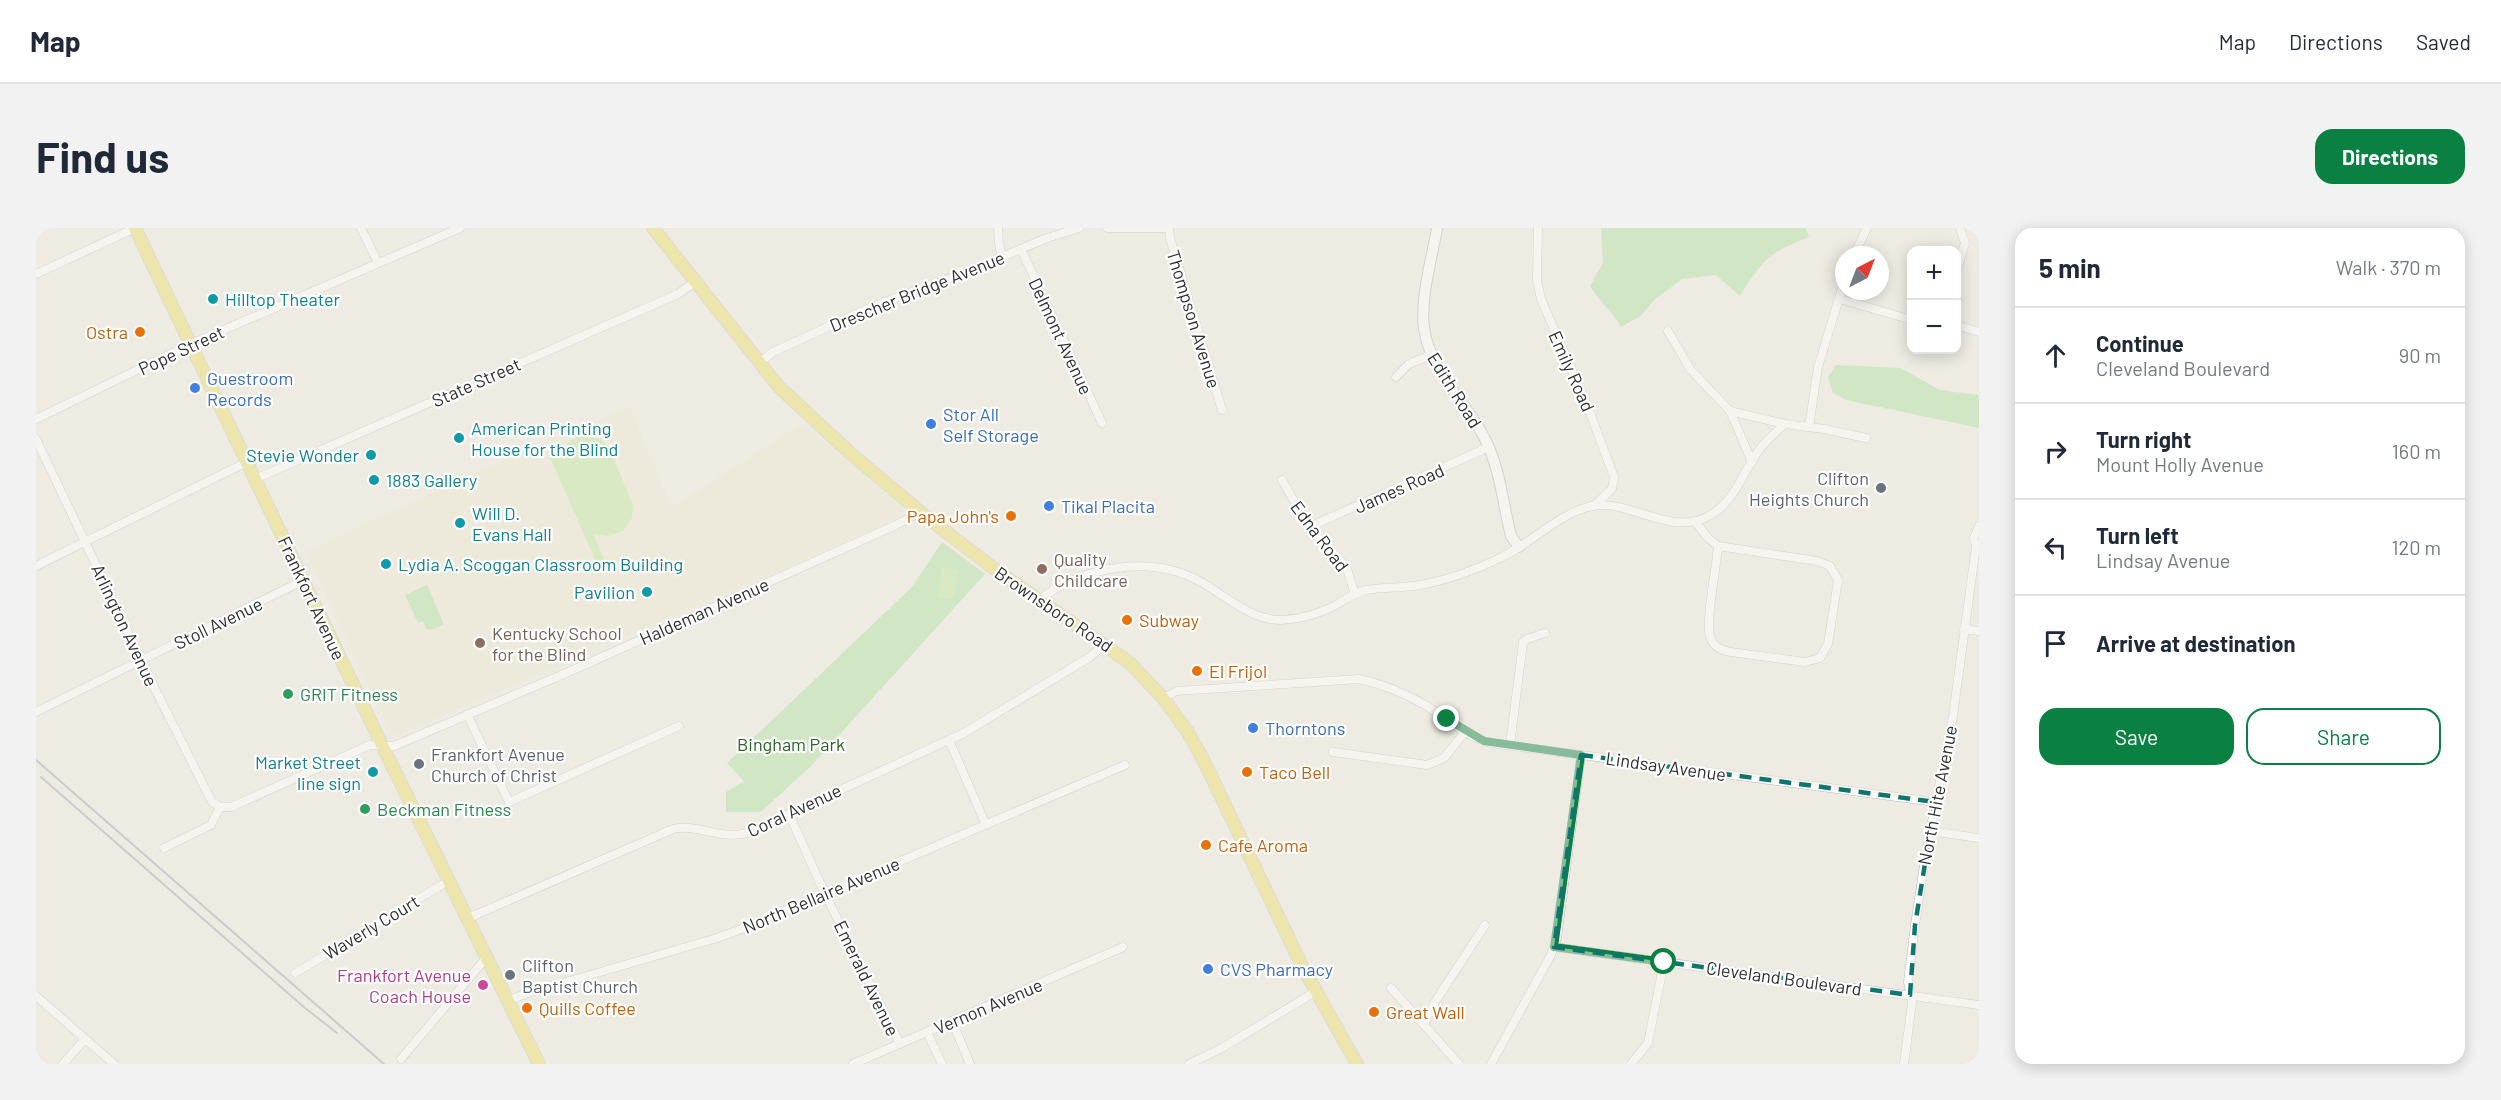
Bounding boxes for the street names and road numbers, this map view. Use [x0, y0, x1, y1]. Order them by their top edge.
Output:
street label: Drescher Bridge Avenue [826, 246, 1008, 336]
street label: Thompson Avenue [1163, 247, 1225, 391]
street label: Delmont Avenue [1024, 274, 1098, 398]
street label: Pope Street [135, 321, 227, 379]
street label: Emily Road [1544, 327, 1600, 415]
street label: Edith Road [1423, 348, 1487, 432]
street label: State Street [428, 353, 524, 411]
street label: James Road [1351, 458, 1447, 518]
street label: Edna Road [1286, 496, 1354, 576]
street label: Frankfort Avenue [274, 533, 350, 663]
street label: Arlington Avenue [87, 560, 163, 690]
street label: Brownsboro Road [991, 561, 1117, 657]
street label: Haldeman Avenue [636, 573, 772, 649]
street label: Stoll Avenue [170, 592, 266, 654]
street label: North Hite Avenue [1913, 723, 1961, 867]
street label: Lindsay Avenue [1605, 747, 1727, 785]
street label: Coral Avenue [743, 779, 845, 841]
street label: North Bellaire Avenue [739, 852, 903, 938]
street label: Waverly Court [319, 890, 423, 964]
street label: Emerald Avenue [830, 917, 904, 1039]
street label: Cleveland Boulevard [1705, 956, 1863, 1000]
street label: Vernon Avenue [930, 973, 1046, 1039]

